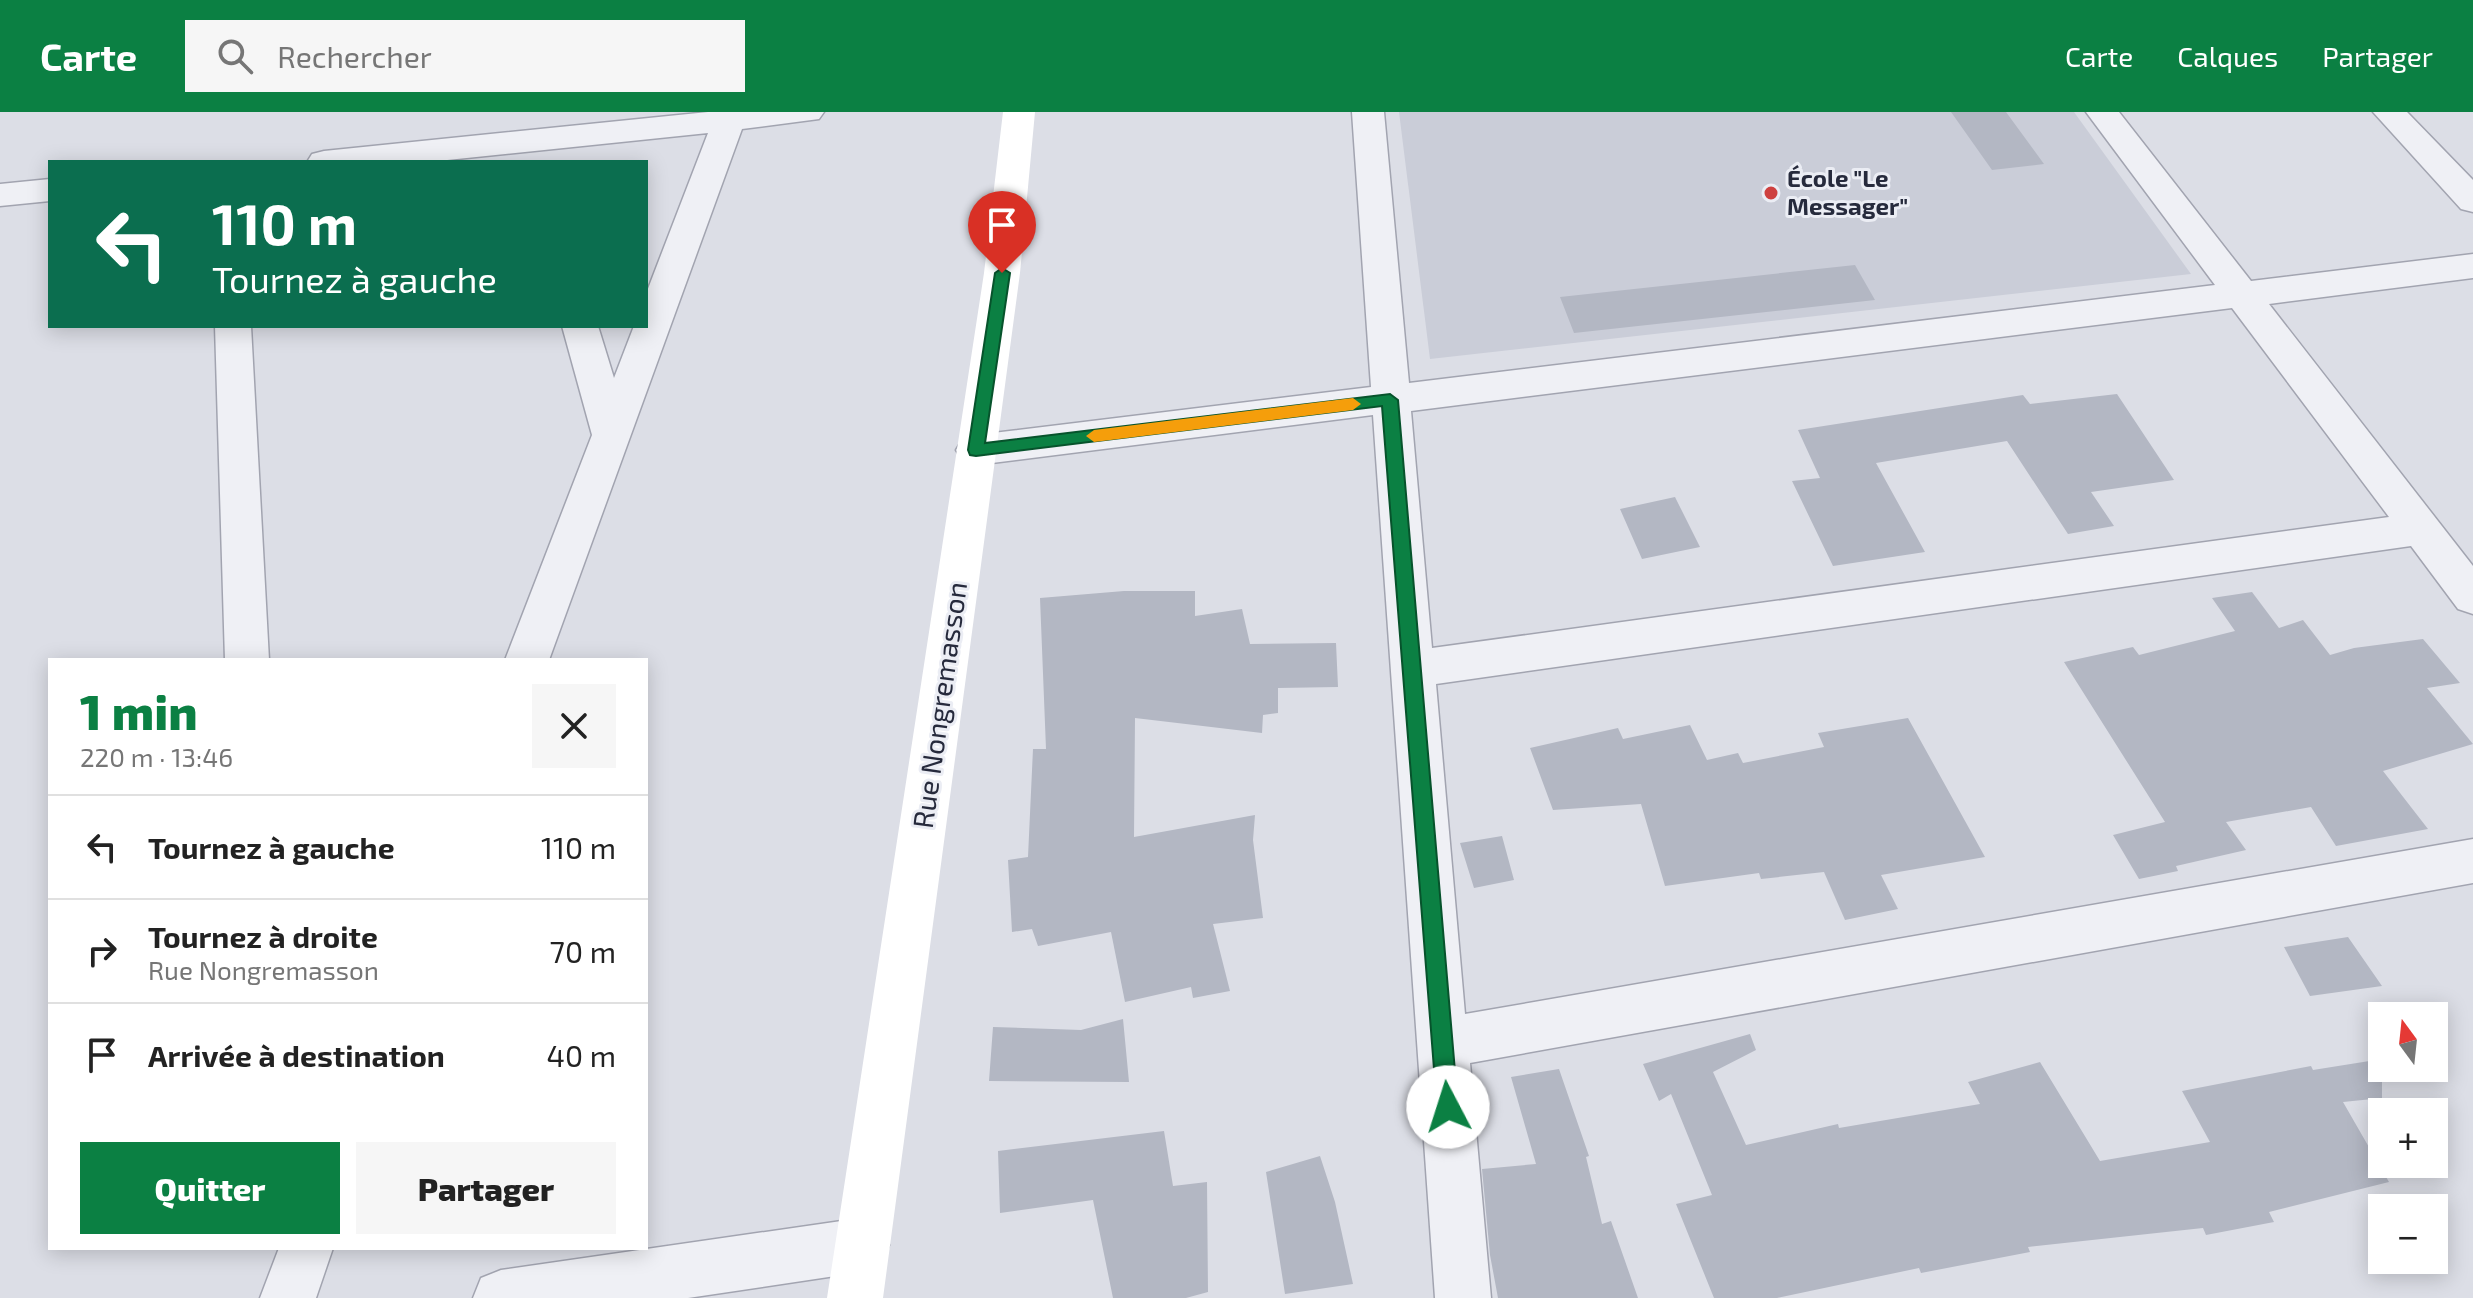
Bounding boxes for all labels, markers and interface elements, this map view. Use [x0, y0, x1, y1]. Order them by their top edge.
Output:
search box [185, 20, 745, 92]
text: Carte [40, 33, 137, 79]
icon: search [213, 34, 257, 78]
text: Rechercher [277, 38, 432, 74]
text: Carte [2065, 39, 2133, 73]
text: Calques [2177, 39, 2278, 73]
text: Partager [2322, 39, 2433, 73]
place label: École "Le Messager" [1787, 163, 1908, 220]
marker: École "Le Messager" [1762, 184, 1780, 202]
text: 110 m [212, 189, 357, 256]
pin [968, 191, 1036, 273]
icon: left [80, 192, 184, 296]
icon: arrive [980, 203, 1024, 247]
text: Tournez à gauche [212, 257, 497, 300]
street label: Rue Nongremasson [905, 579, 973, 830]
text: 1 min [80, 682, 198, 740]
button: close [532, 684, 616, 768]
text: 220 m · 13:46 [80, 741, 233, 772]
icon: left [80, 825, 124, 869]
text: Tournez à gauche [148, 829, 395, 865]
text: 110 m [541, 829, 616, 865]
text: Tournez à droite [148, 918, 378, 954]
icon: right [80, 929, 124, 973]
text: 70 m [550, 933, 616, 969]
text: Rue Nongremasson [148, 954, 379, 985]
north arrow [2368, 1002, 2448, 1082]
map controls [2368, 1002, 2448, 1274]
icon: arrive [80, 1033, 124, 1077]
text: Arrivée à destination [148, 1037, 445, 1073]
text: 40 m [546, 1037, 616, 1073]
position arrow [1406, 1065, 1490, 1149]
button: + [2368, 1098, 2448, 1178]
button: Quitter [80, 1142, 340, 1234]
button: Partager [356, 1142, 616, 1234]
button: − [2368, 1194, 2448, 1274]

